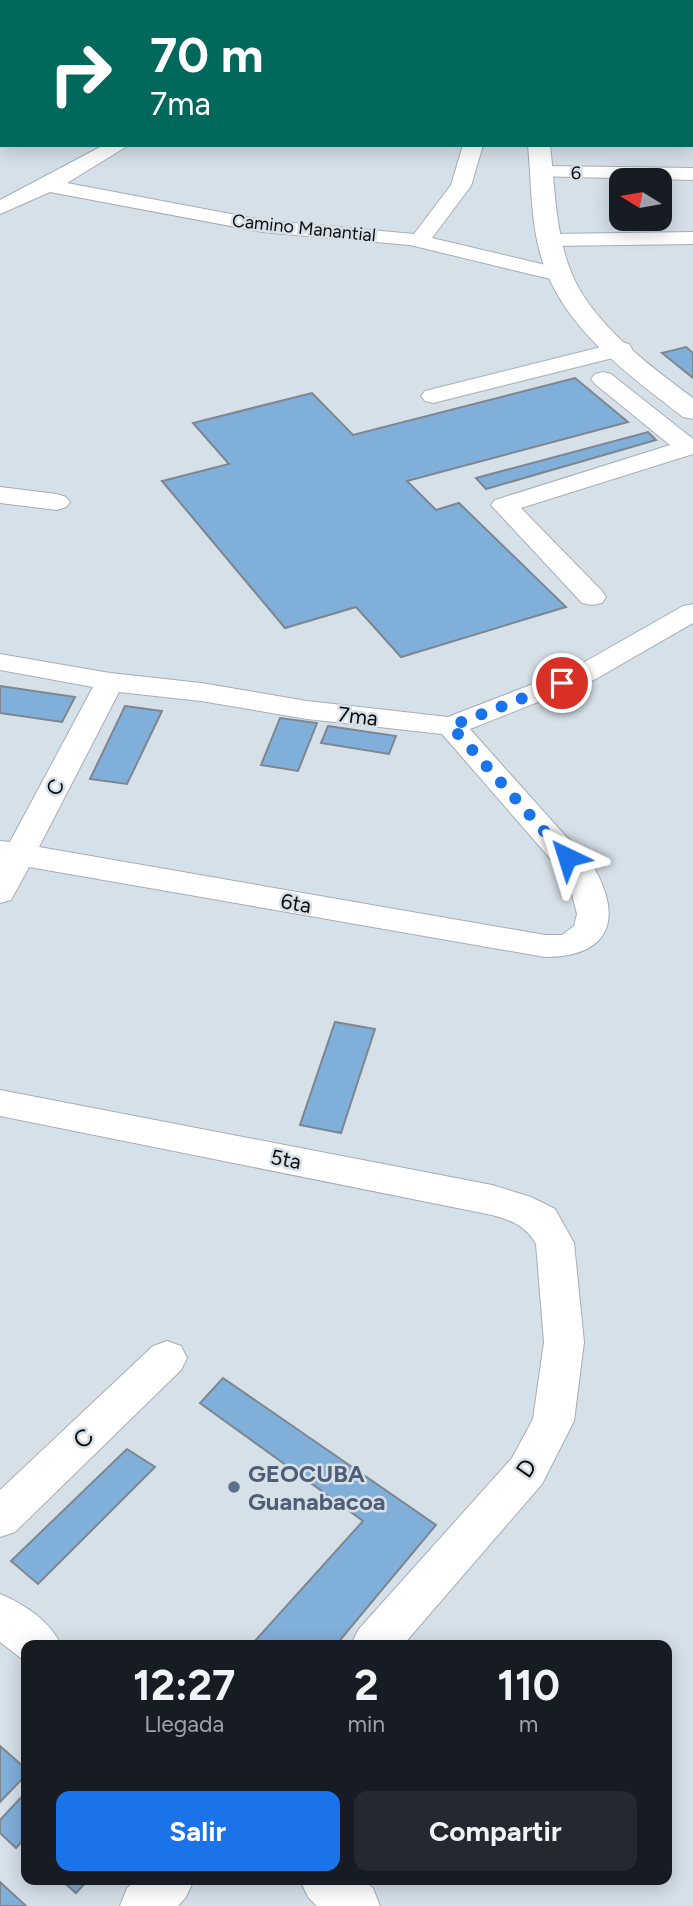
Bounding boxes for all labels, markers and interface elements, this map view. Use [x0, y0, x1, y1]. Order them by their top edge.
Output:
text: 70 m [150, 25, 263, 84]
icon: right [35, 28, 126, 119]
text: 7ma [150, 85, 211, 123]
street label: 6 [571, 162, 581, 184]
north arrow [609, 168, 672, 231]
map controls [609, 168, 672, 231]
street label: Camino Manantial [231, 210, 377, 246]
pin [532, 653, 592, 713]
icon: arrive [543, 664, 581, 702]
street label: 7ma [337, 701, 379, 731]
street label: C [40, 774, 70, 800]
position arrow [530, 820, 604, 894]
street label: 6ta [279, 888, 313, 918]
street label: 5ta [269, 1144, 303, 1174]
street label: C [67, 1422, 99, 1454]
street label: D [509, 1453, 543, 1483]
place label: GEOCUBA Guanabacoa [248, 1459, 386, 1516]
marker: GEOCUBA Guanabacoa [226, 1479, 242, 1495]
text: 12:27 [133, 1660, 235, 1711]
text: 2 [354, 1660, 378, 1711]
text: 110 [497, 1660, 560, 1711]
text: Llegada [144, 1710, 224, 1738]
text: min [347, 1710, 385, 1738]
text: m [519, 1710, 538, 1738]
button: Salir [56, 1791, 340, 1871]
button: Compartir [354, 1791, 637, 1871]

